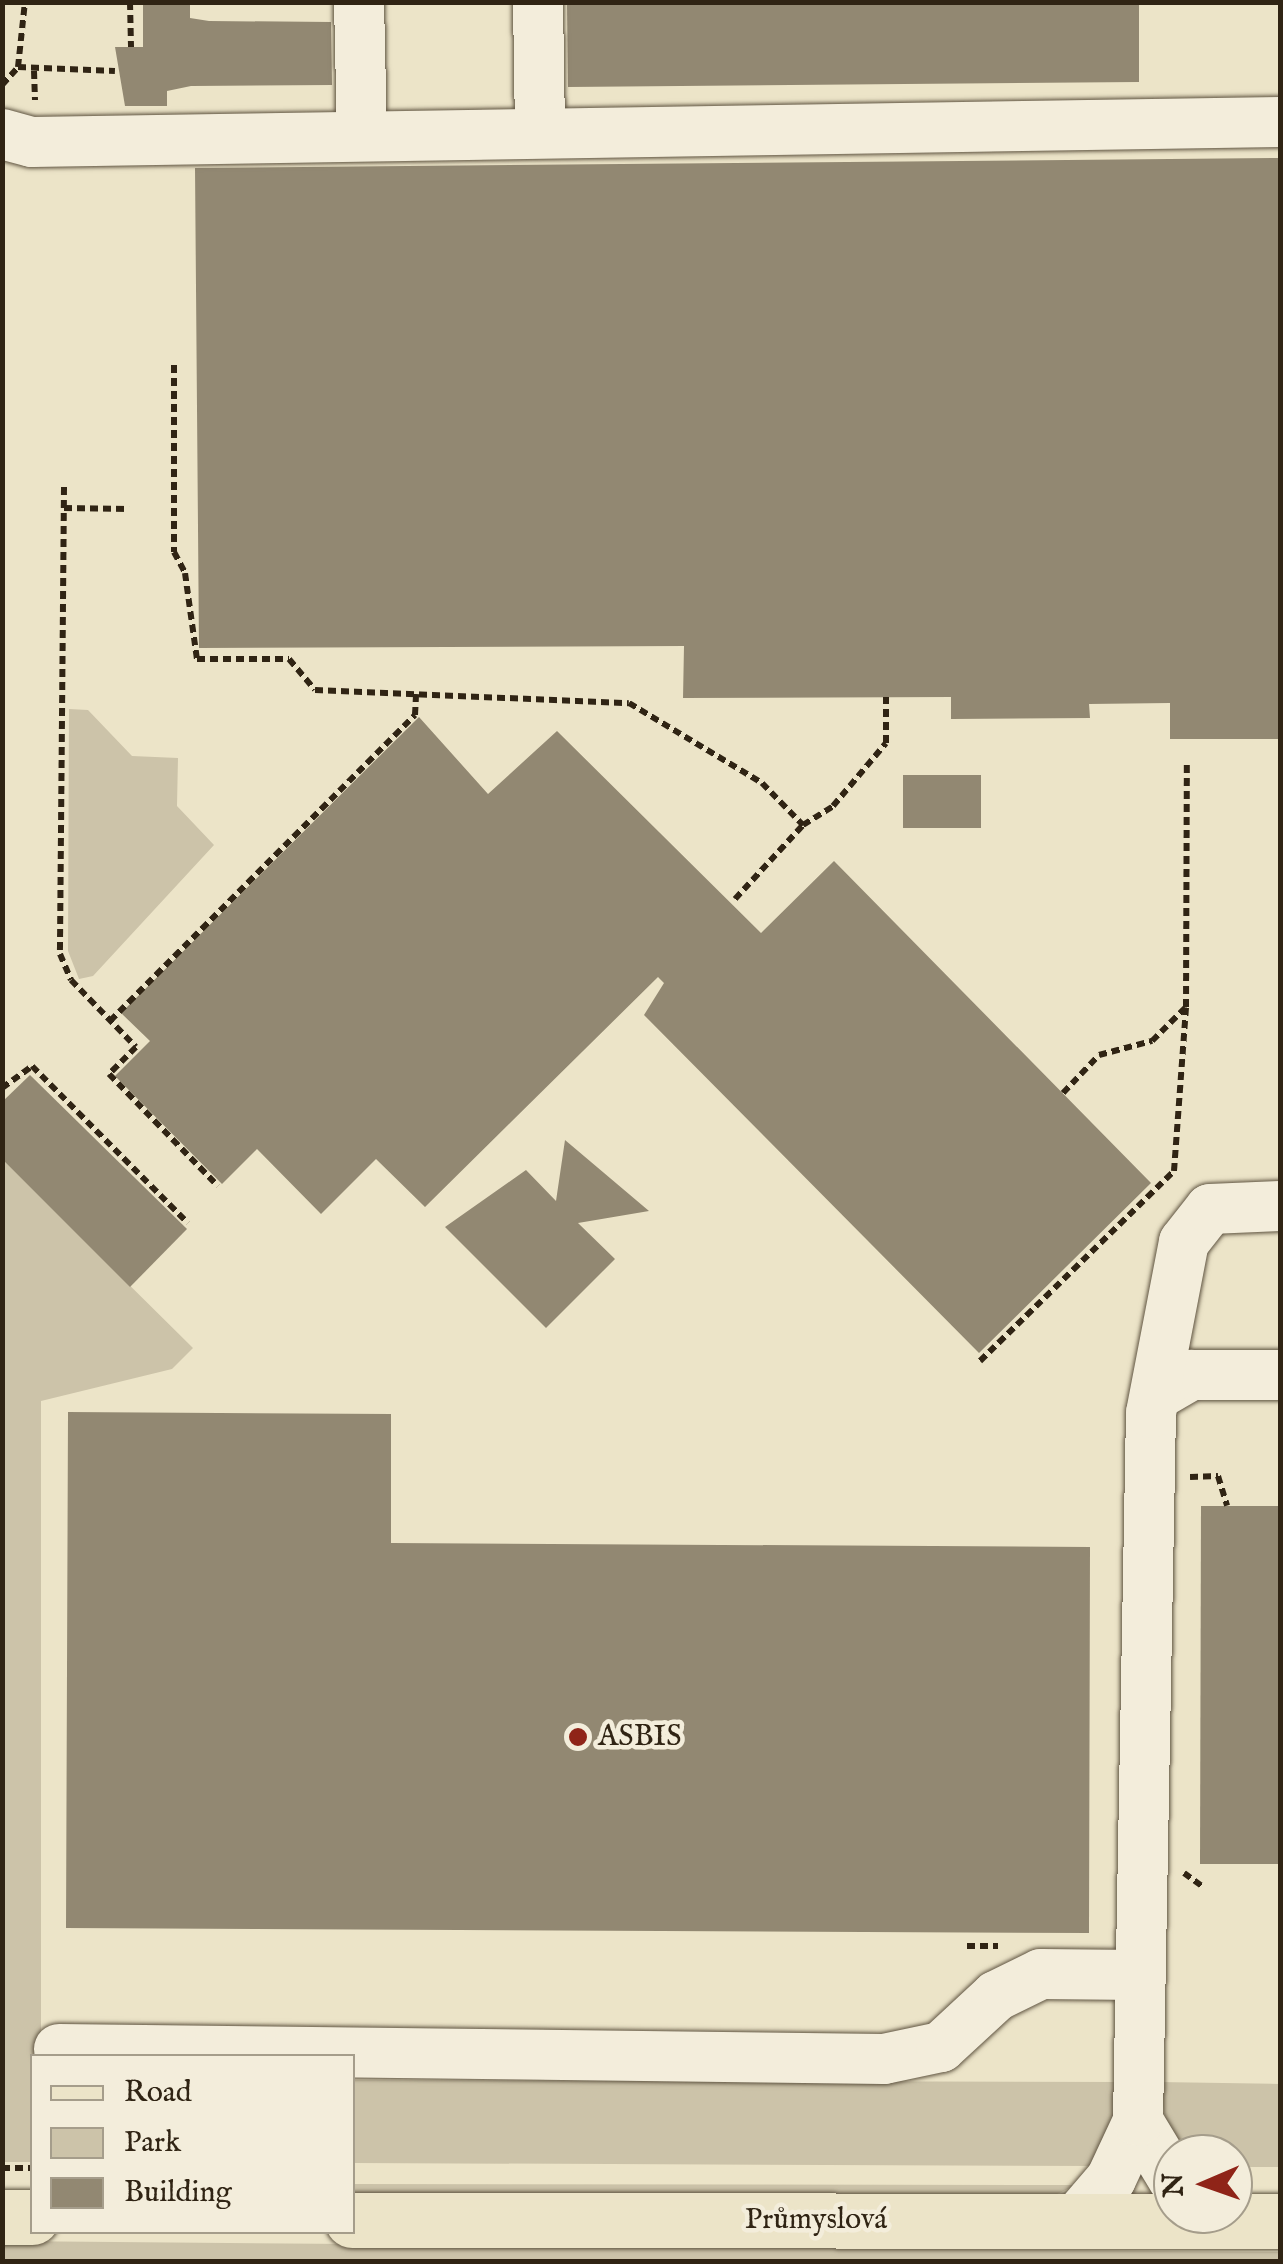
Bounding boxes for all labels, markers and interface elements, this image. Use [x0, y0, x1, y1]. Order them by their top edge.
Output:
place label: ASBIS [598, 1719, 682, 1755]
marker: ASBIS [567, 1726, 589, 1748]
legend [30, 2054, 355, 2234]
text: Road [124, 2074, 192, 2112]
text: Park [124, 2124, 181, 2162]
north arrow [1153, 2134, 1253, 2234]
text: N [1157, 2172, 1192, 2198]
text: Building [124, 2174, 232, 2212]
street label: Průmyslová [745, 2202, 887, 2238]

